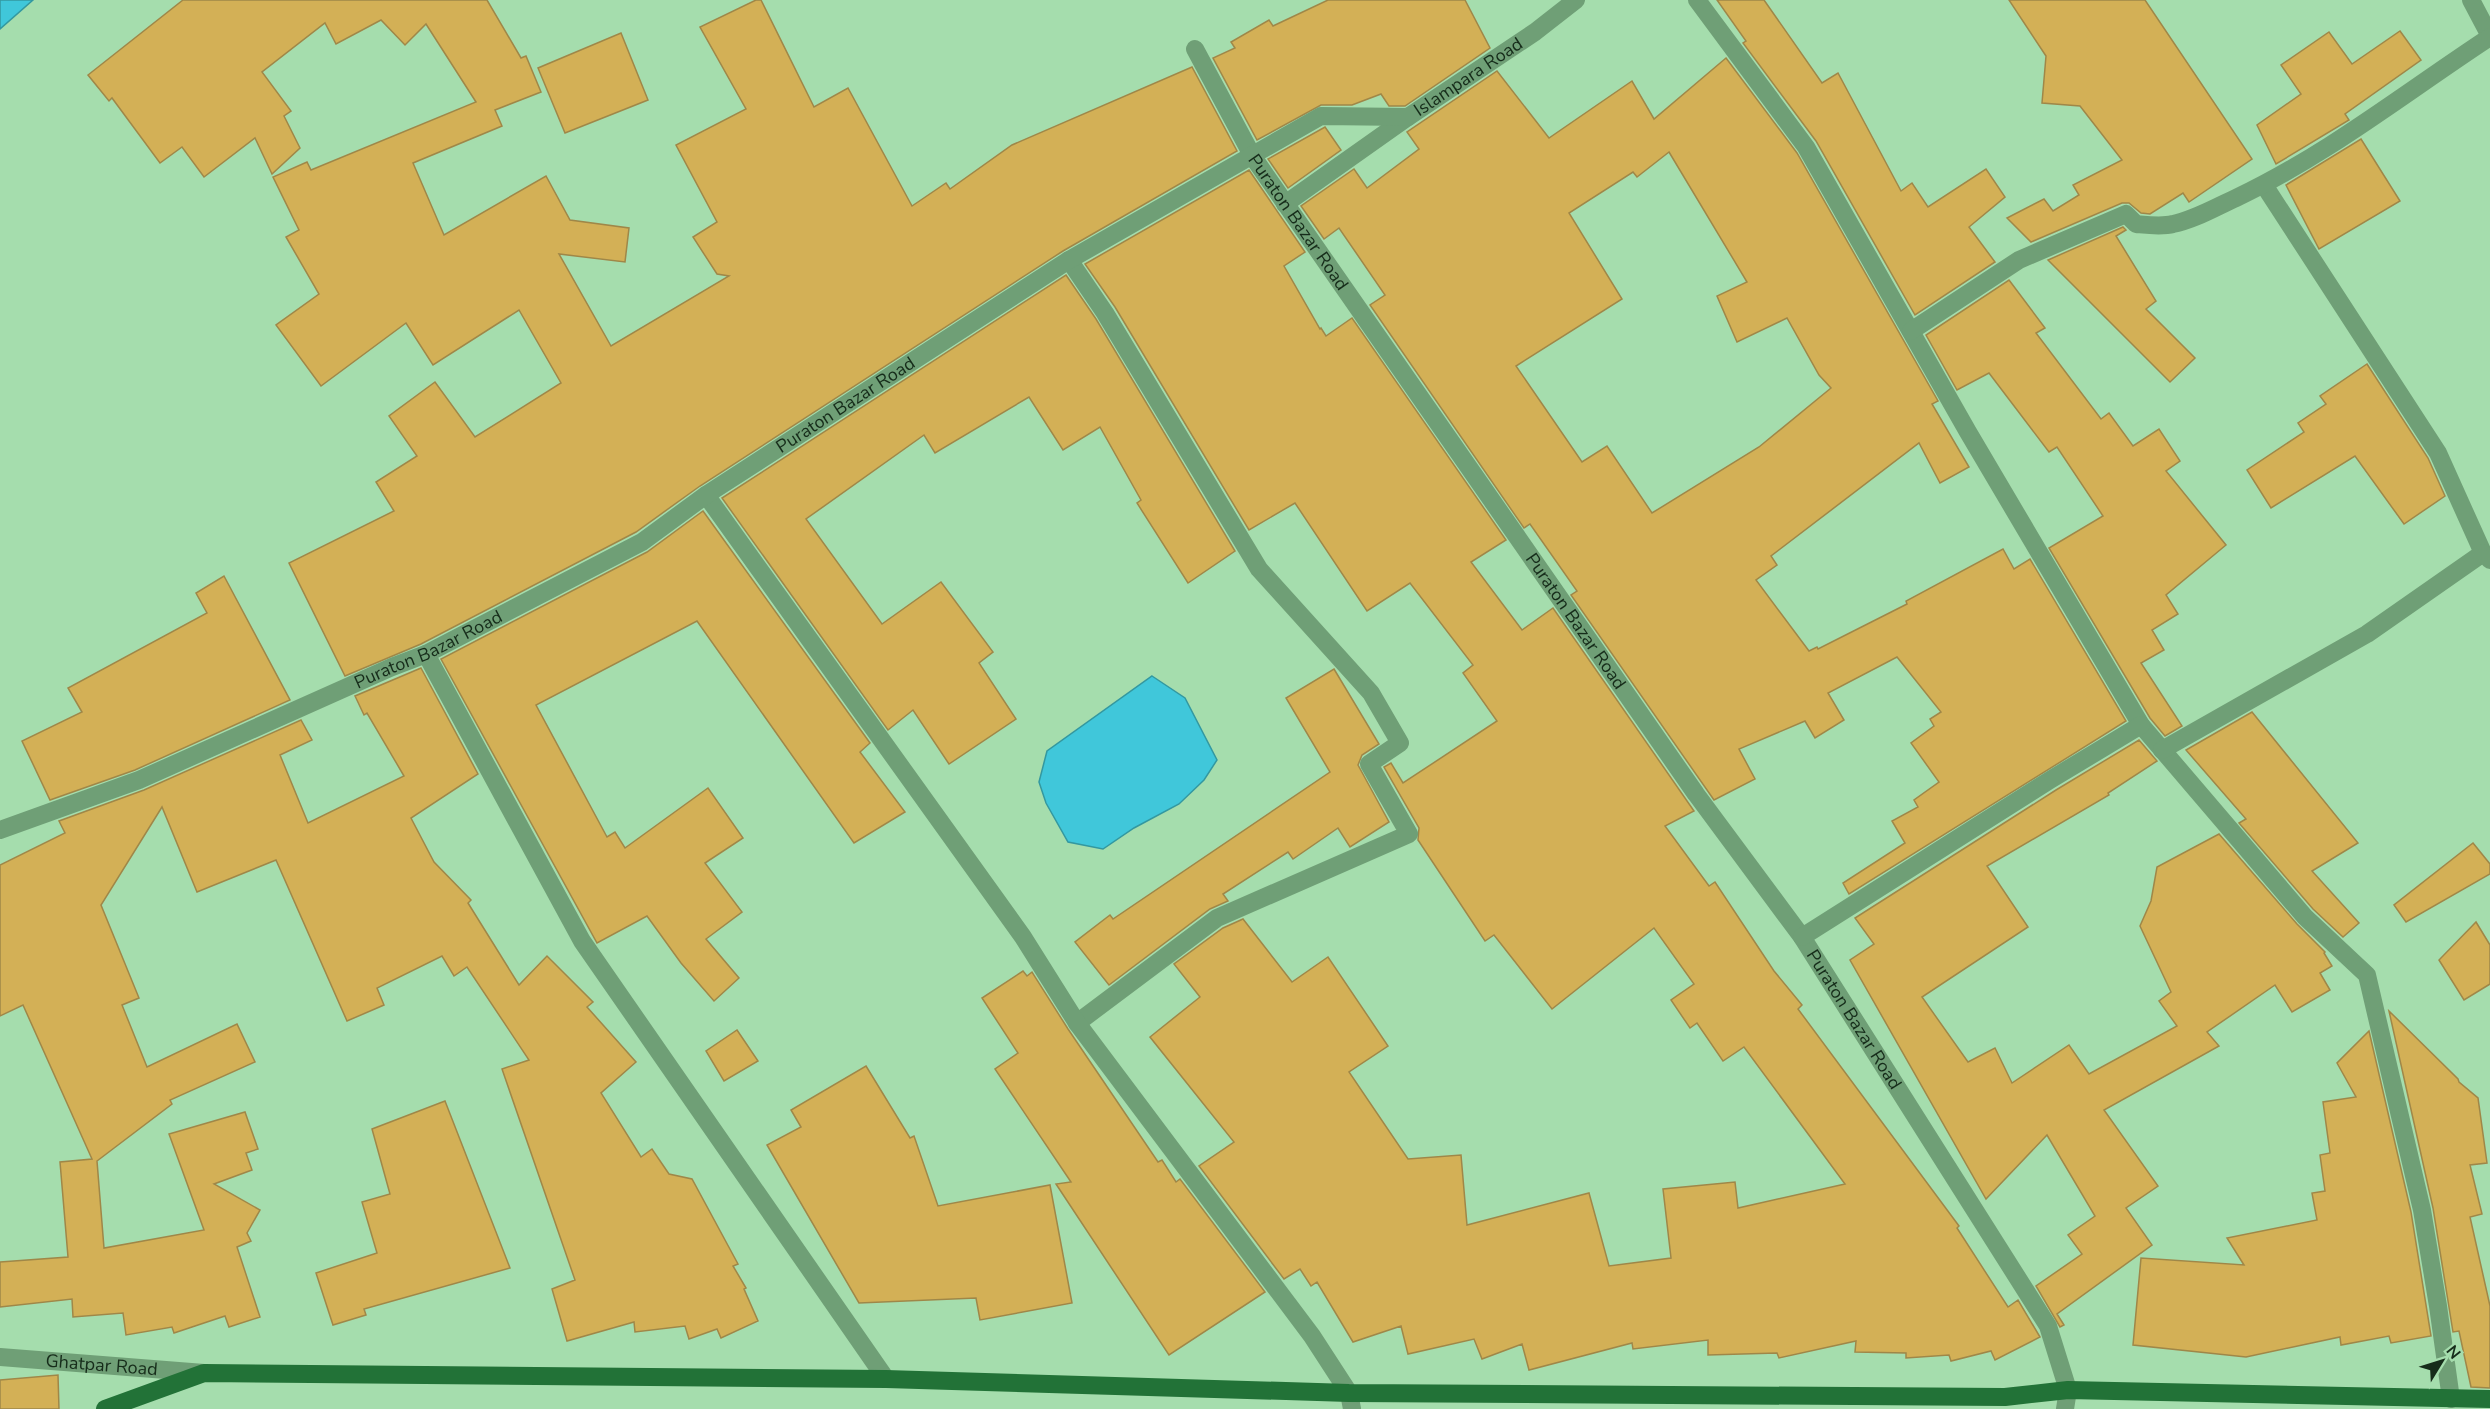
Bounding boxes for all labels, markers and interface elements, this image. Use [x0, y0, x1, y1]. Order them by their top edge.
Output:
street label: Islampara Road [1409, 32, 1527, 122]
street label: Puraton Bazar Road [1243, 149, 1354, 295]
street label: Puraton Bazar Road [771, 351, 919, 459]
street label: Puraton Bazar Road [1520, 548, 1632, 694]
street label: Puraton Bazar Road [350, 605, 506, 694]
street label: Puraton Bazar Road [1801, 945, 1907, 1094]
north arrow [2412, 1331, 2472, 1391]
text: N [2441, 1341, 2465, 1364]
street label: Ghatpar Road [45, 1349, 159, 1381]

